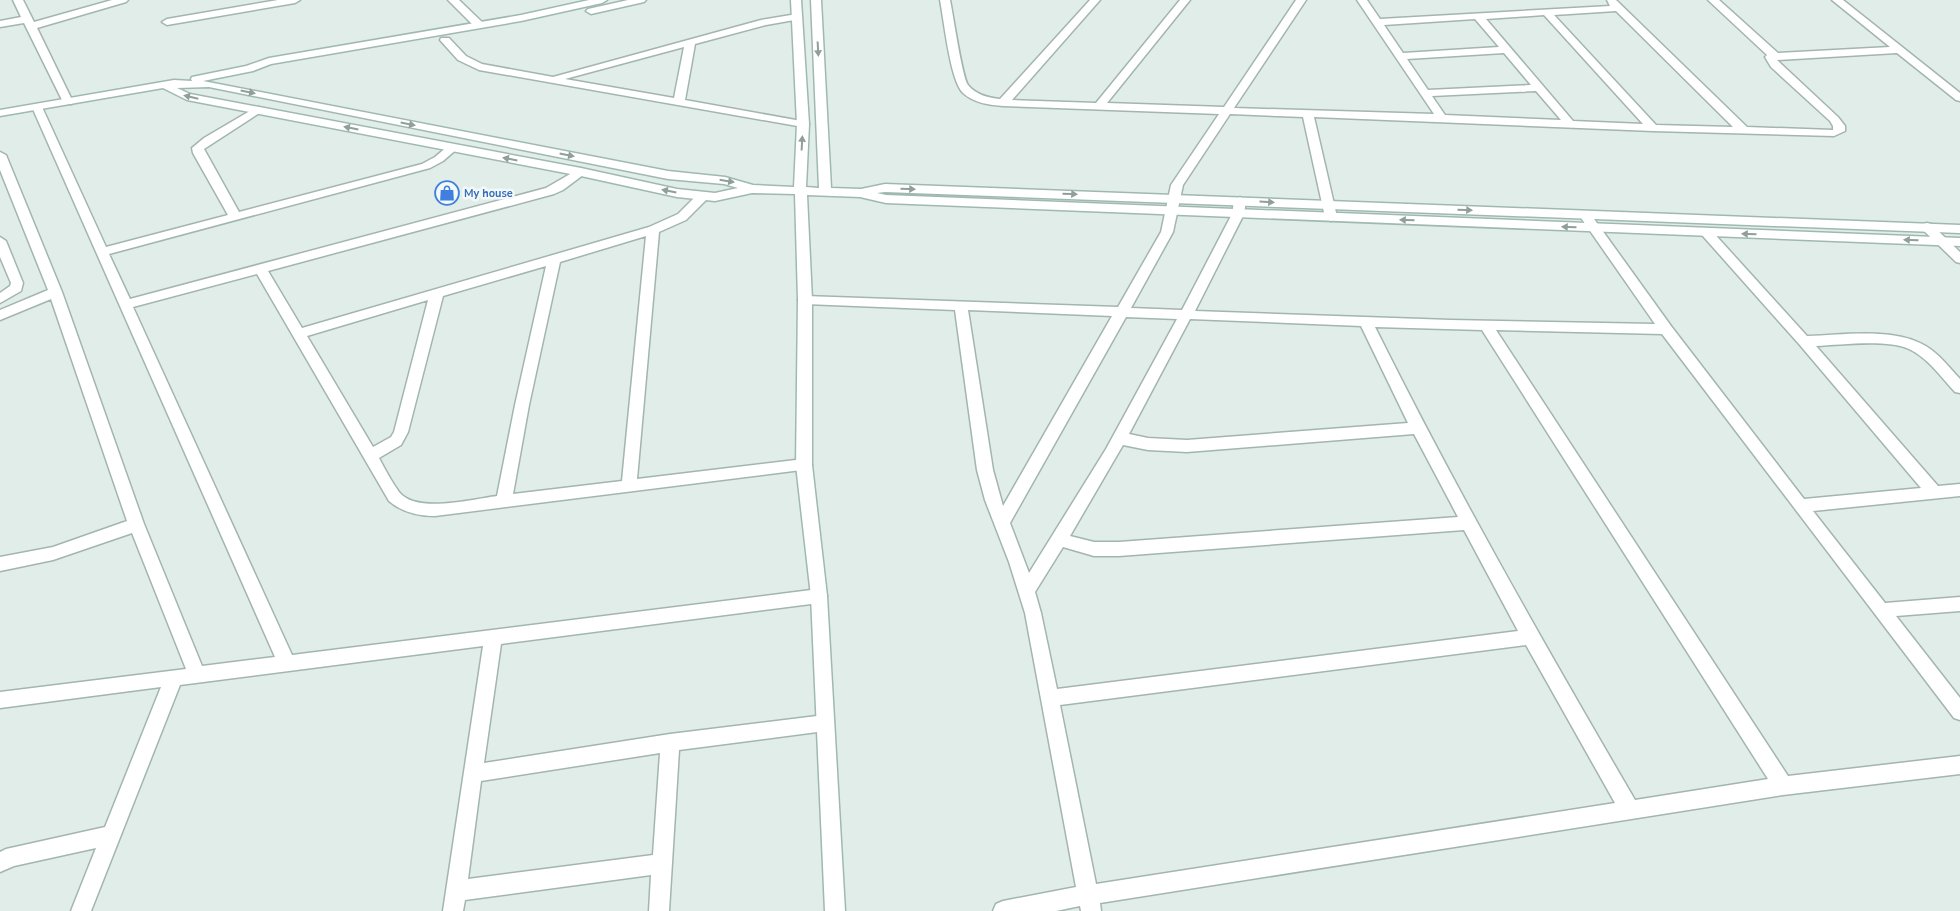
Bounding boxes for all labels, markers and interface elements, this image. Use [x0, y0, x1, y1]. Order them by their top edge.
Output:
one-way arrow [815, 41, 823, 57]
one-way arrow [241, 88, 256, 96]
one-way arrow [184, 93, 199, 101]
one-way arrow [400, 120, 416, 128]
one-way arrow [343, 124, 358, 132]
one-way arrow [798, 134, 806, 150]
one-way arrow [559, 152, 575, 160]
one-way arrow [502, 154, 518, 162]
one-way arrow [720, 178, 736, 186]
shop icon: My house [434, 180, 460, 206]
one-way arrow [900, 185, 916, 193]
place label: My house [464, 186, 513, 201]
one-way arrow [661, 187, 677, 195]
one-way arrow [1062, 191, 1078, 199]
one-way arrow [1260, 199, 1276, 207]
one-way arrow [1457, 207, 1473, 215]
one-way arrow [1398, 216, 1414, 224]
one-way arrow [1561, 222, 1577, 230]
one-way arrow [1741, 230, 1757, 238]
one-way arrow [1903, 236, 1919, 244]

